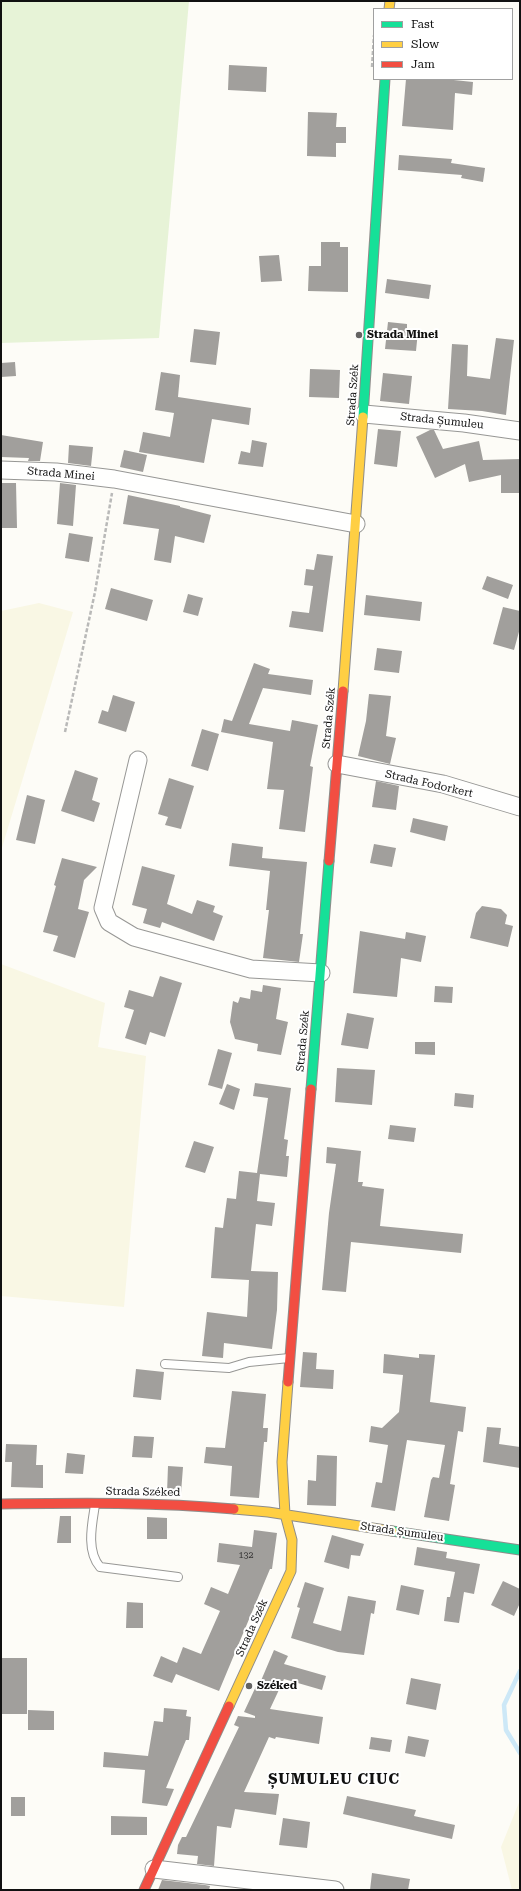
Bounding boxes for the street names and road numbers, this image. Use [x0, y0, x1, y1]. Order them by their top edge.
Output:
street label: Strada Szék [344, 364, 362, 426]
street label: Strada Șumuleu [400, 410, 484, 432]
street label: Strada Minei [27, 464, 95, 484]
street label: Strada Szék [320, 687, 338, 749]
street label: Strada Fodorkert [384, 767, 474, 801]
street label: Strada Szék [294, 1010, 312, 1072]
street label: Strada Széked [106, 1485, 180, 1499]
street label: Strada Șumuleu [360, 1520, 444, 1544]
street label: Strada Szék [233, 1597, 271, 1659]

